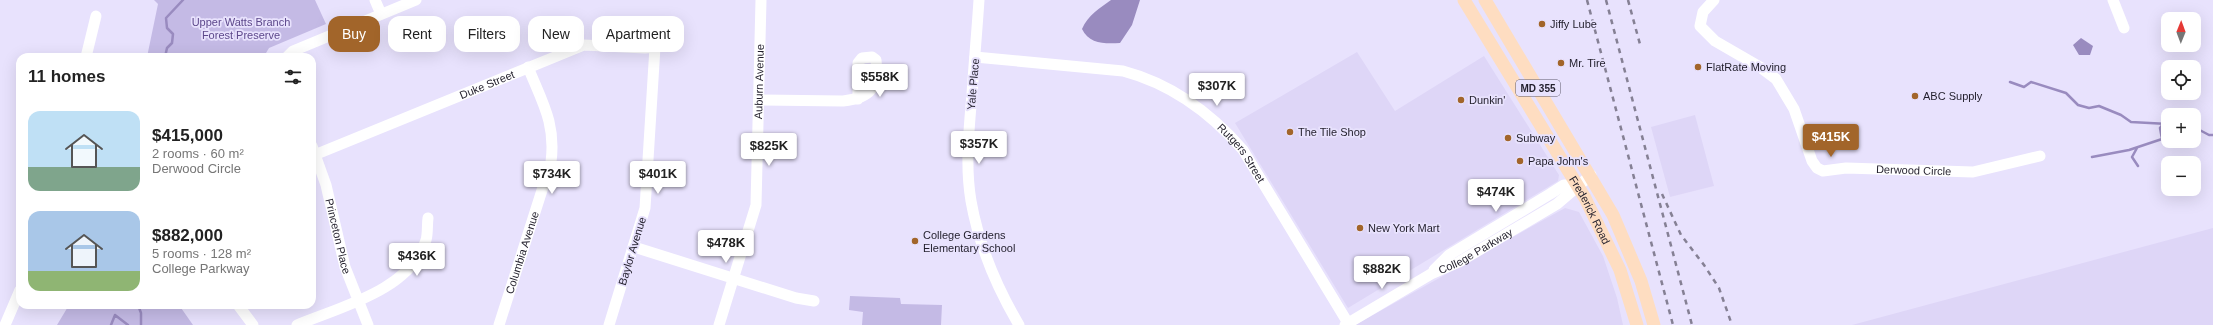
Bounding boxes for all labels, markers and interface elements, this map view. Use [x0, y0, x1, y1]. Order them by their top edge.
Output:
north arrow [2161, 12, 2201, 52]
map controls [2161, 12, 2201, 196]
park label: Upper Watts Branch Forest Preserve [192, 16, 290, 41]
chip: Buy [328, 16, 380, 52]
chip: Rent [388, 16, 446, 52]
chip: Filters [454, 16, 520, 52]
chip: New [528, 16, 584, 52]
chip: Apartment [592, 16, 684, 52]
place label: Jiffy Lube [1550, 18, 1597, 30]
marker: Jiffy Lube [1537, 19, 1547, 29]
street label: Auburn Avenue [752, 44, 766, 119]
place label: Mr. Tire [1569, 57, 1606, 69]
street label: Yale Place [965, 58, 981, 110]
marker: Mr. Tire [1556, 58, 1566, 68]
button: locate [2161, 60, 2201, 100]
place label: FlatRate Moving [1706, 61, 1786, 73]
marker: FlatRate Moving [1693, 62, 1703, 72]
pin: $558K [852, 64, 908, 98]
icon: filters [282, 66, 304, 88]
text: 11 homes [28, 67, 106, 86]
street label: Duke Street [458, 68, 516, 101]
text: $558K [861, 69, 899, 84]
pin: $307K [1189, 73, 1245, 107]
text: $307K [1198, 78, 1236, 93]
road number: MD 355 [1516, 80, 1560, 96]
place label: ABC Supply [1923, 90, 1983, 102]
marker: ABC Supply [1910, 91, 1920, 101]
place label: Dunkin' [1469, 94, 1505, 106]
marker: Dunkin' [1456, 95, 1466, 105]
button: + [2161, 108, 2201, 148]
street label: Rutgers Street [1215, 121, 1267, 185]
pin: $415K [1803, 124, 1859, 158]
text: $415,000 [152, 126, 223, 145]
place label: The Tile Shop [1298, 126, 1366, 138]
icon: home [60, 127, 108, 175]
marker: The Tile Shop [1285, 127, 1295, 137]
text: $415K [1812, 129, 1850, 144]
pin: $357K [951, 131, 1007, 165]
place label: Subway [1516, 132, 1556, 144]
pin: $825K [741, 133, 797, 167]
marker: Subway [1503, 133, 1513, 143]
text: $357K [960, 136, 998, 151]
text: $825K [750, 138, 788, 153]
text: 2 rooms · 60 m² [152, 146, 244, 161]
place label: Papa John's [1528, 155, 1589, 167]
marker: Papa John's [1515, 156, 1525, 166]
button: − [2161, 156, 2201, 196]
text: Derwood Circle [152, 161, 241, 176]
pin: $734K [524, 161, 580, 195]
pin: $401K [630, 161, 686, 195]
street label: Derwood Circle [1876, 163, 1951, 177]
text: $734K [533, 166, 571, 181]
text: $401K [639, 166, 677, 181]
street label: Frederick Road [1567, 174, 1613, 246]
pin: $474K [1468, 179, 1524, 213]
text: $474K [1477, 184, 1515, 199]
street label: Princeton Place [323, 197, 353, 276]
street label: Columbia Avenue [503, 210, 541, 295]
street label: Baylor Avenue [616, 215, 648, 287]
place label: New York Mart [1368, 222, 1440, 234]
marker: New York Mart [1355, 223, 1365, 233]
text: $882,000 [152, 226, 223, 245]
street label: College Parkway [1437, 226, 1515, 276]
icon: home [60, 227, 108, 275]
place label: College Gardens Elementary School [923, 229, 1015, 254]
pin: $478K [698, 230, 754, 264]
text: $478K [707, 235, 745, 250]
marker: College Gardens Elementary School [910, 236, 920, 246]
pin: $436K [389, 243, 445, 277]
text: 5 rooms · 128 m² [152, 246, 251, 261]
text: $436K [398, 248, 436, 263]
pin: $882K [1354, 256, 1410, 290]
text: College Parkway [152, 261, 250, 276]
text: $882K [1363, 261, 1401, 276]

